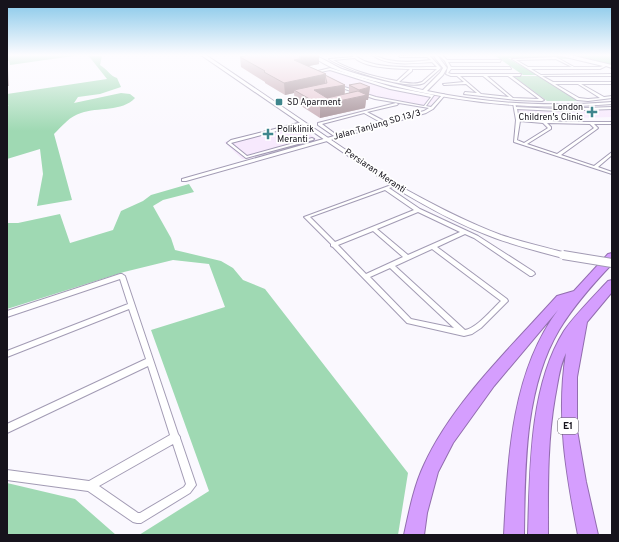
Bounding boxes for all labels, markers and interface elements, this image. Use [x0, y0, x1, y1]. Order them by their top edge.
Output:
marker: SD Aparment [274, 97, 284, 107]
place label: SD Aparment [287, 97, 341, 108]
place label: London Children's Clinic [519, 102, 583, 123]
marker: London Children's Clinic [586, 106, 598, 118]
street label: Jalan Tanjung SD 13/3 [332, 107, 422, 143]
place label: Poliklinik Meranti [277, 124, 314, 145]
marker: Poliklinik Meranti [262, 128, 274, 140]
street label: Persiaran Meranti [342, 146, 408, 196]
road number: E1 [558, 418, 578, 434]

